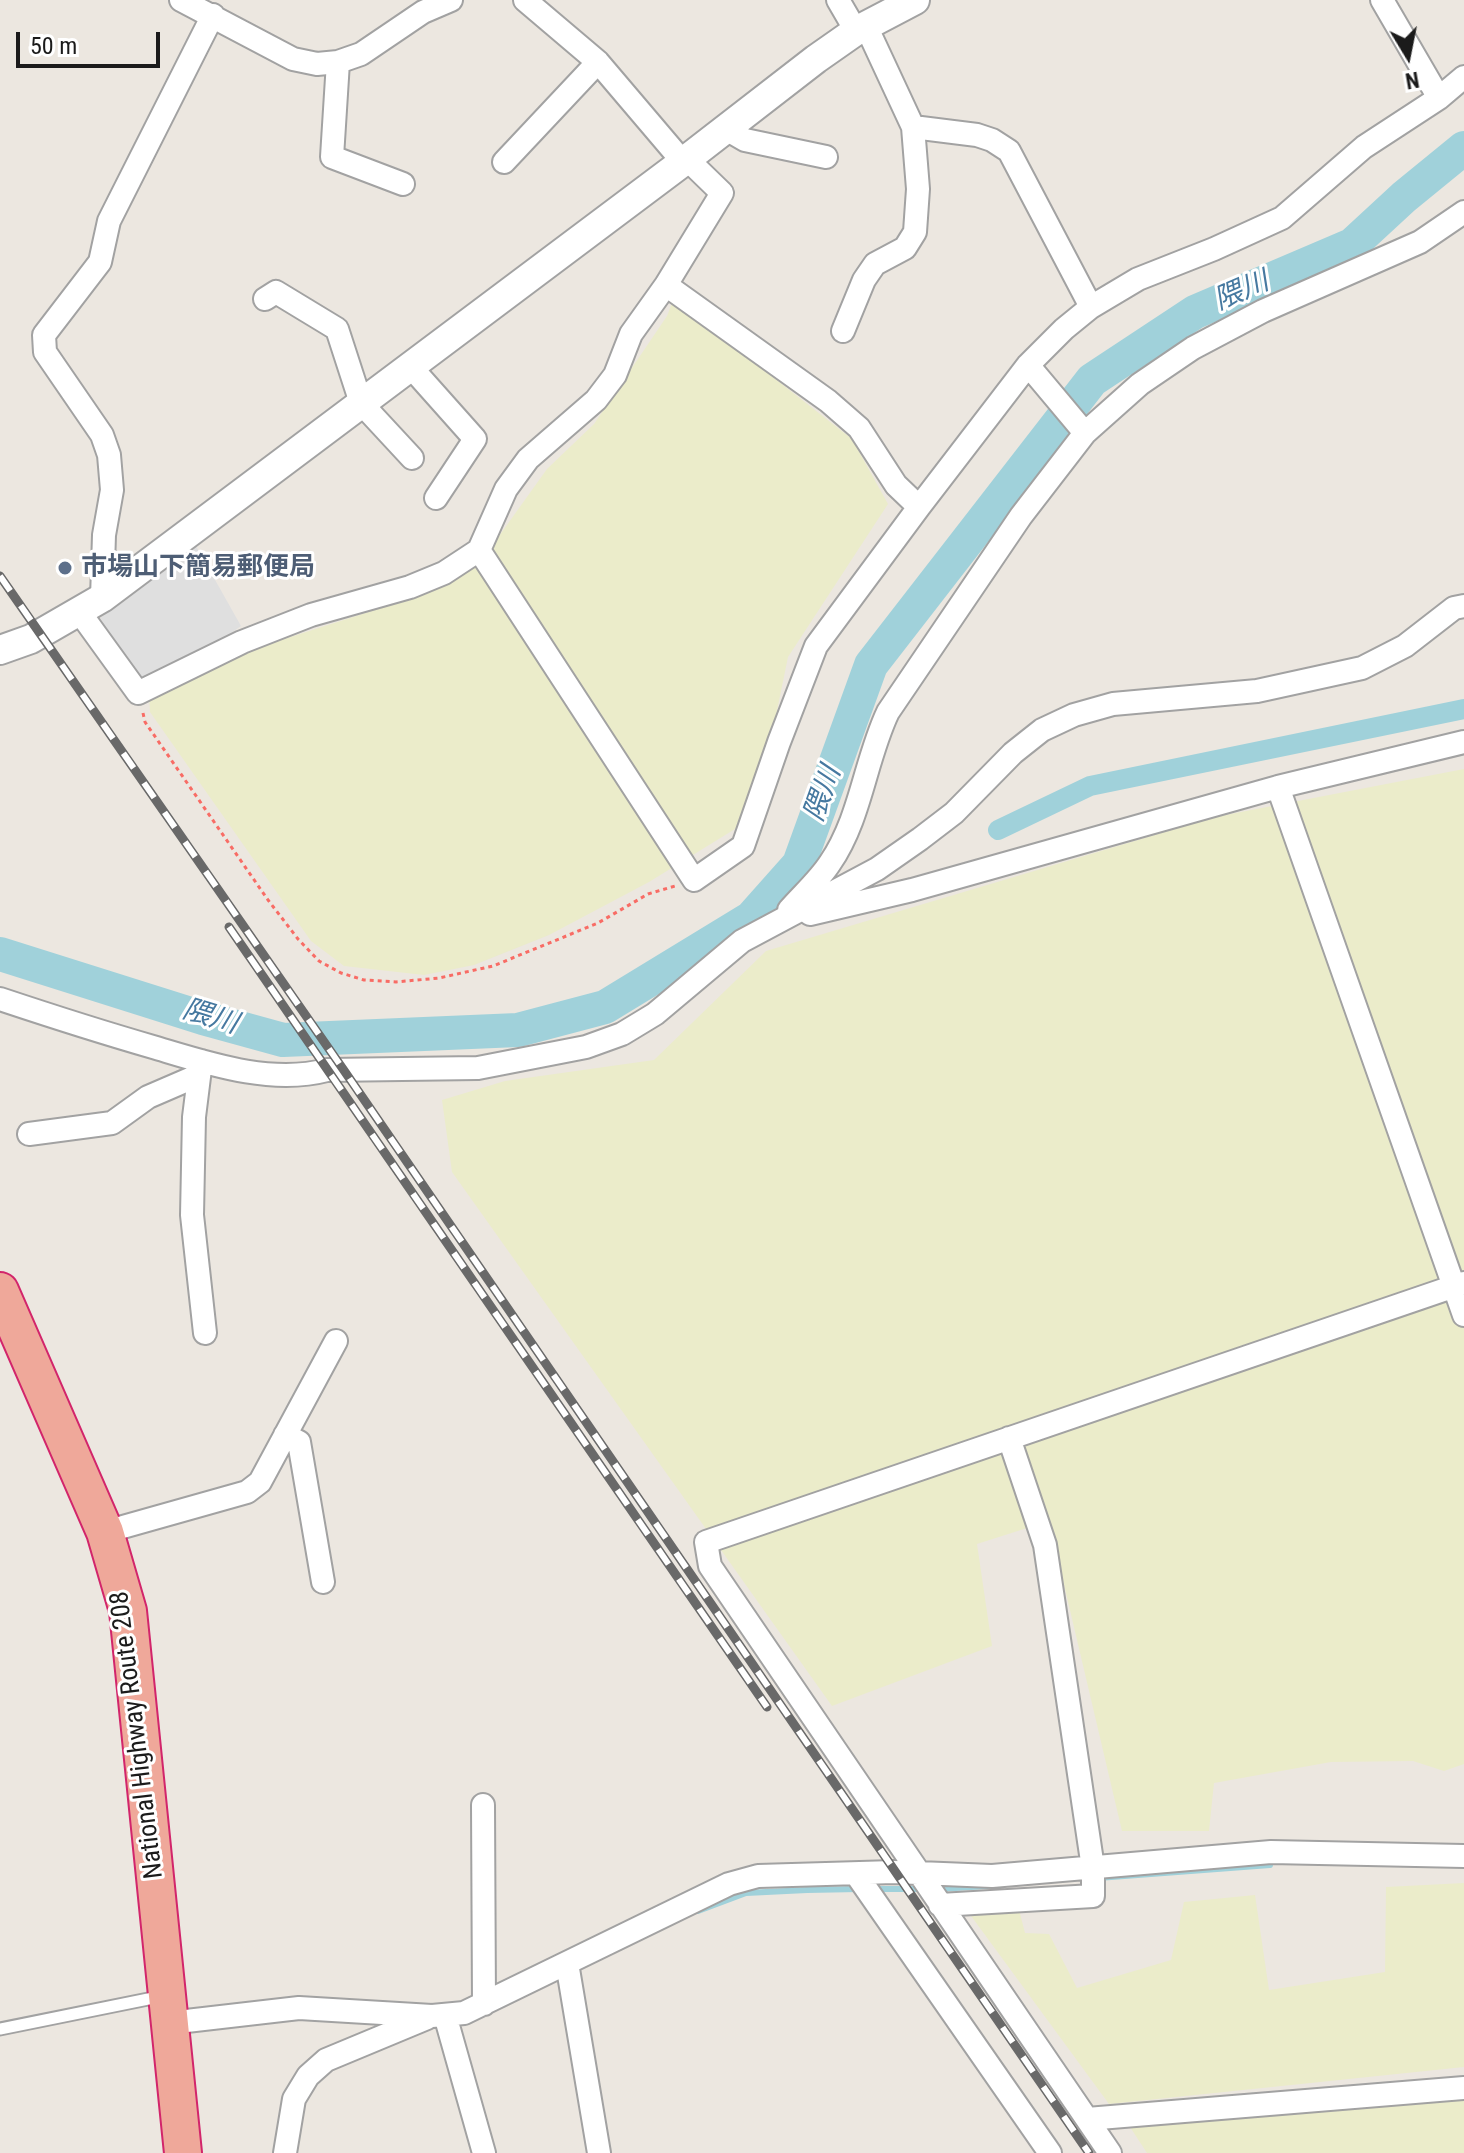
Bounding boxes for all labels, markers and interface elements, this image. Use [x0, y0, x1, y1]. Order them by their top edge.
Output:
scale bar [20, 16, 164, 66]
north arrow [1368, 16, 1448, 96]
text: 50 m [30, 32, 77, 60]
text: N [1403, 67, 1421, 94]
water label: 隈川 [1210, 266, 1274, 318]
place label: 市場山下簡易郵便局 [81, 552, 315, 584]
marker: 市場山下簡易郵便局 [56, 559, 74, 577]
water label: 隈川 [799, 762, 849, 826]
water label: 隈川 [178, 994, 242, 1042]
street label: National Highway Route 208 [105, 1589, 171, 1881]

